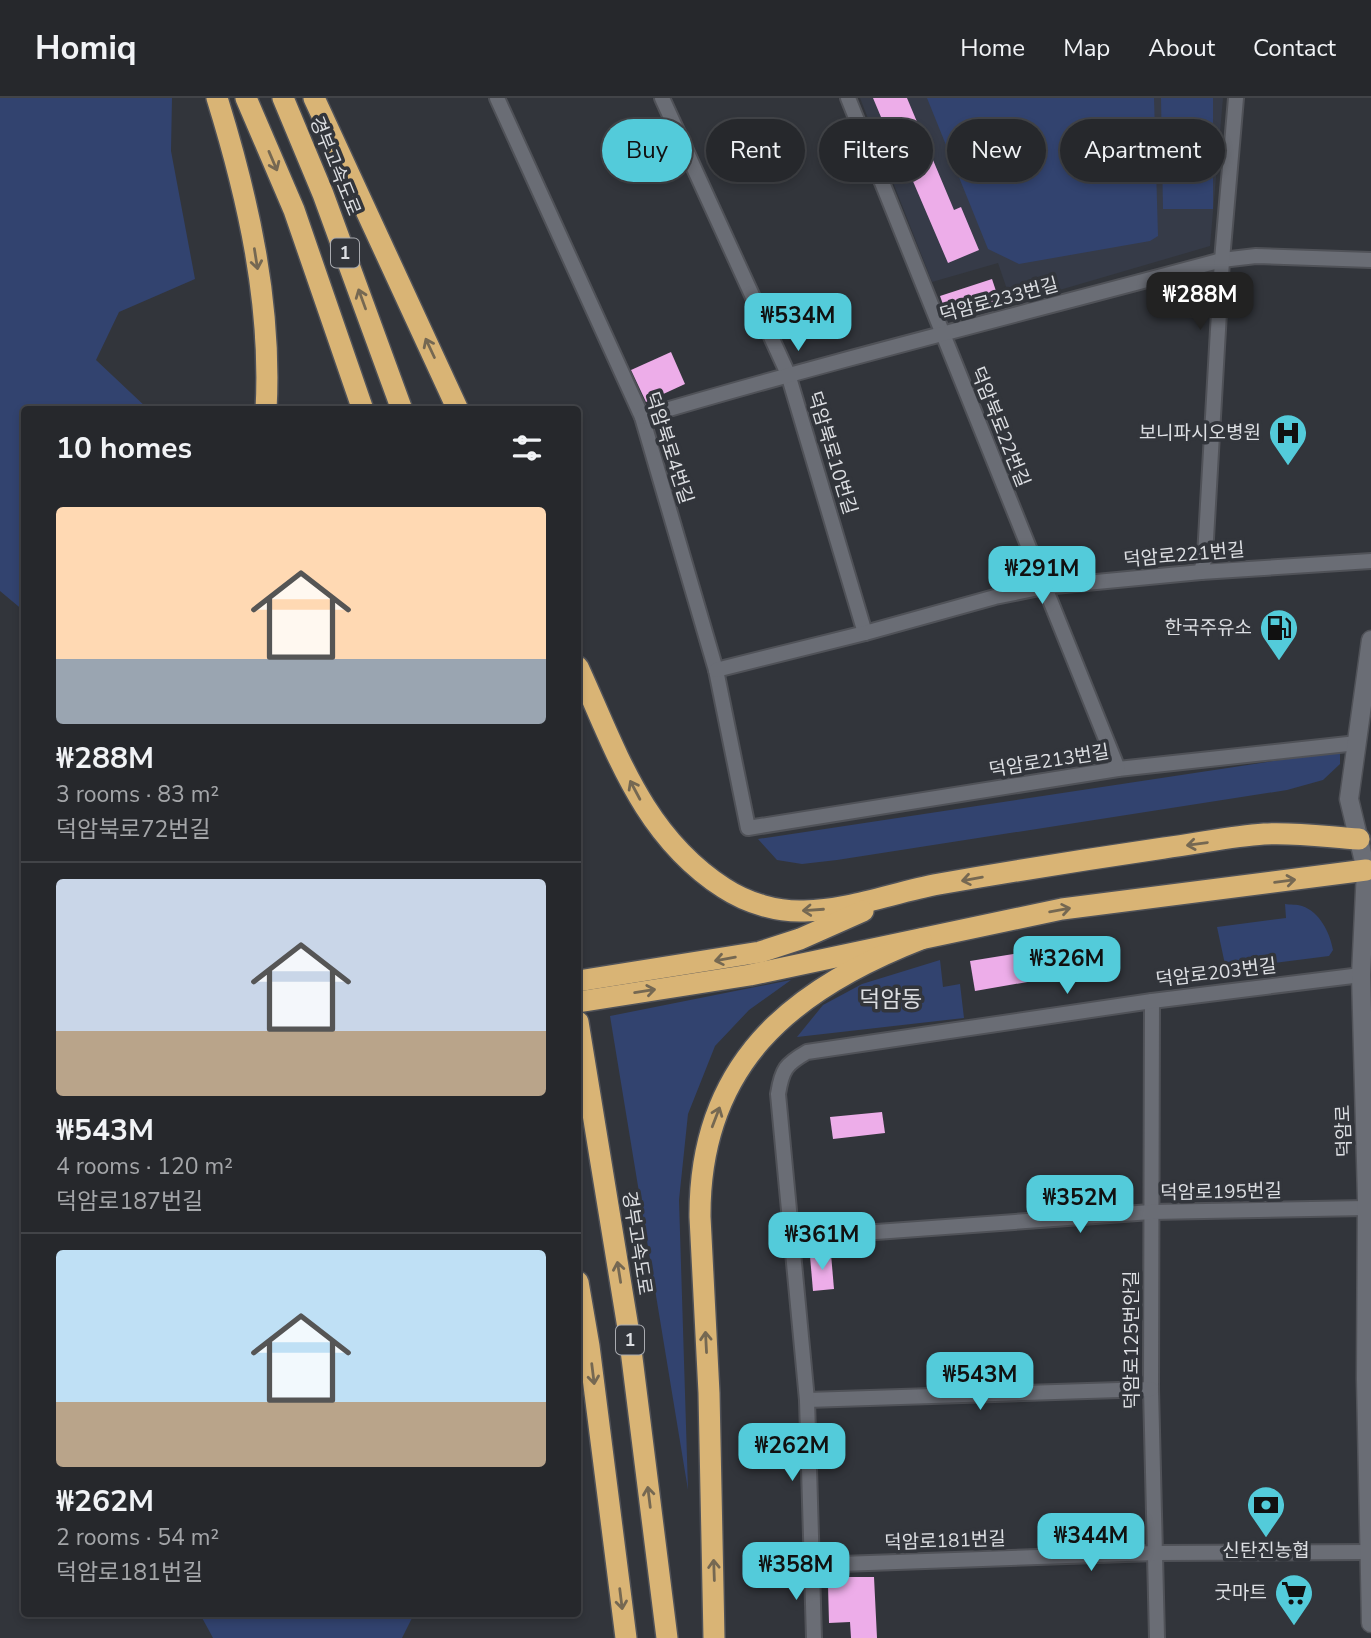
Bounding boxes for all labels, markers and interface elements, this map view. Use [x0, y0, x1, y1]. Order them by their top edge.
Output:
text: Homiq [35, 26, 137, 71]
text: Home [960, 32, 1025, 64]
text: Map [1063, 32, 1110, 64]
text: About [1148, 32, 1215, 64]
text: Contact [1253, 32, 1336, 64]
street label: 경부고속도로 [303, 113, 367, 219]
chip: Buy [602, 119, 692, 182]
chip: Rent [706, 119, 805, 182]
chip: Filters [819, 119, 933, 182]
chip: New [947, 119, 1046, 182]
chip: Apartment [1060, 119, 1225, 182]
one-way arrow [267, 149, 280, 171]
road number: 1 [331, 238, 359, 268]
one-way arrow [250, 247, 263, 270]
street label: 덕암로233번길 [937, 272, 1061, 328]
pin: ₩288M [1151, 272, 1249, 332]
text: ₩288M [1162, 279, 1238, 310]
one-way arrow [354, 289, 367, 311]
pin: ₩534M [749, 294, 847, 353]
text: ₩534M [760, 300, 836, 331]
one-way arrow [423, 337, 436, 359]
street label: 덕암북로22번길 [964, 363, 1036, 491]
street label: 덕암북로10번길 [801, 388, 863, 518]
street label: 덕암북로4번길 [639, 389, 699, 507]
hospital icon: 보니파시오병원 [1267, 412, 1309, 467]
place label: 보니파시오병원 [1139, 420, 1261, 446]
text: 10 homes [56, 428, 192, 469]
icon: filters [508, 429, 546, 467]
street label: 덕암로221번길 [1122, 537, 1246, 573]
pin: ₩291M [993, 546, 1091, 606]
icon: home [238, 552, 364, 678]
text: ₩291M [1004, 553, 1080, 584]
fuel station icon: 한국주유소 [1258, 607, 1300, 662]
place label: 한국주유소 [1165, 615, 1252, 641]
text: ₩288M [56, 738, 154, 779]
street label: 덕암로213번길 [987, 739, 1111, 783]
text: 3 rooms · 83 m² [56, 779, 219, 810]
one-way arrow [627, 780, 641, 800]
text: 덕암북로72번길 [56, 814, 211, 845]
one-way arrow [1186, 838, 1208, 851]
one-way arrow [961, 873, 984, 886]
one-way arrow [1273, 874, 1296, 887]
one-way arrow [1048, 903, 1071, 916]
one-way arrow [801, 904, 824, 917]
icon: home [238, 924, 364, 1050]
pin: ₩326M [1018, 936, 1116, 996]
text: ₩326M [1029, 943, 1105, 974]
one-way arrow [714, 953, 737, 966]
street label: 덕암로203번길 [1154, 953, 1278, 993]
one-way arrow [633, 984, 656, 997]
district label: 덕암동 [859, 984, 923, 1015]
street label: 덕암로 [1330, 1104, 1358, 1158]
one-way arrow [711, 1107, 723, 1129]
text: ₩543M [56, 1110, 154, 1151]
text: 4 rooms · 120 m² [56, 1151, 233, 1182]
pin: ₩352M [1031, 1176, 1129, 1235]
street label: 덕암로195번길 [1160, 1178, 1282, 1206]
text: ₩352M [1042, 1182, 1118, 1213]
text: 덕암로187번길 [56, 1186, 203, 1217]
street label: 경부고속도로 [616, 1189, 658, 1297]
pin: ₩361M [773, 1212, 871, 1272]
text: ₩361M [784, 1219, 860, 1250]
one-way arrow [612, 1261, 625, 1284]
street label: 덕암로125번안길 [1119, 1270, 1145, 1410]
icon: home [238, 1295, 364, 1421]
road number: 1 [616, 1325, 644, 1354]
one-way arrow [700, 1331, 713, 1354]
pin: ₩543M [931, 1352, 1029, 1412]
text: ₩543M [942, 1359, 1018, 1390]
one-way arrow [586, 1362, 599, 1384]
pin: ₩262M [743, 1424, 841, 1483]
text: ₩262M [754, 1430, 830, 1461]
text: ₩262M [56, 1481, 154, 1522]
bank icon: 신탄진농협 [1245, 1484, 1287, 1539]
one-way arrow [643, 1486, 656, 1509]
pin: ₩344M [1042, 1514, 1140, 1573]
text: ₩344M [1053, 1520, 1129, 1551]
text: 2 rooms · 54 m² [56, 1522, 219, 1553]
street label: 덕암로181번길 [884, 1526, 1006, 1556]
place label: 신탄진농협 [1222, 1538, 1310, 1564]
pin: ₩358M [747, 1542, 845, 1602]
text: ₩358M [758, 1549, 834, 1580]
text: 덕암로181번길 [56, 1557, 203, 1588]
one-way arrow [707, 1559, 720, 1582]
supermarket icon: 굿마트 [1273, 1572, 1315, 1627]
place label: 굿마트 [1215, 1580, 1267, 1606]
one-way arrow [615, 1587, 628, 1610]

